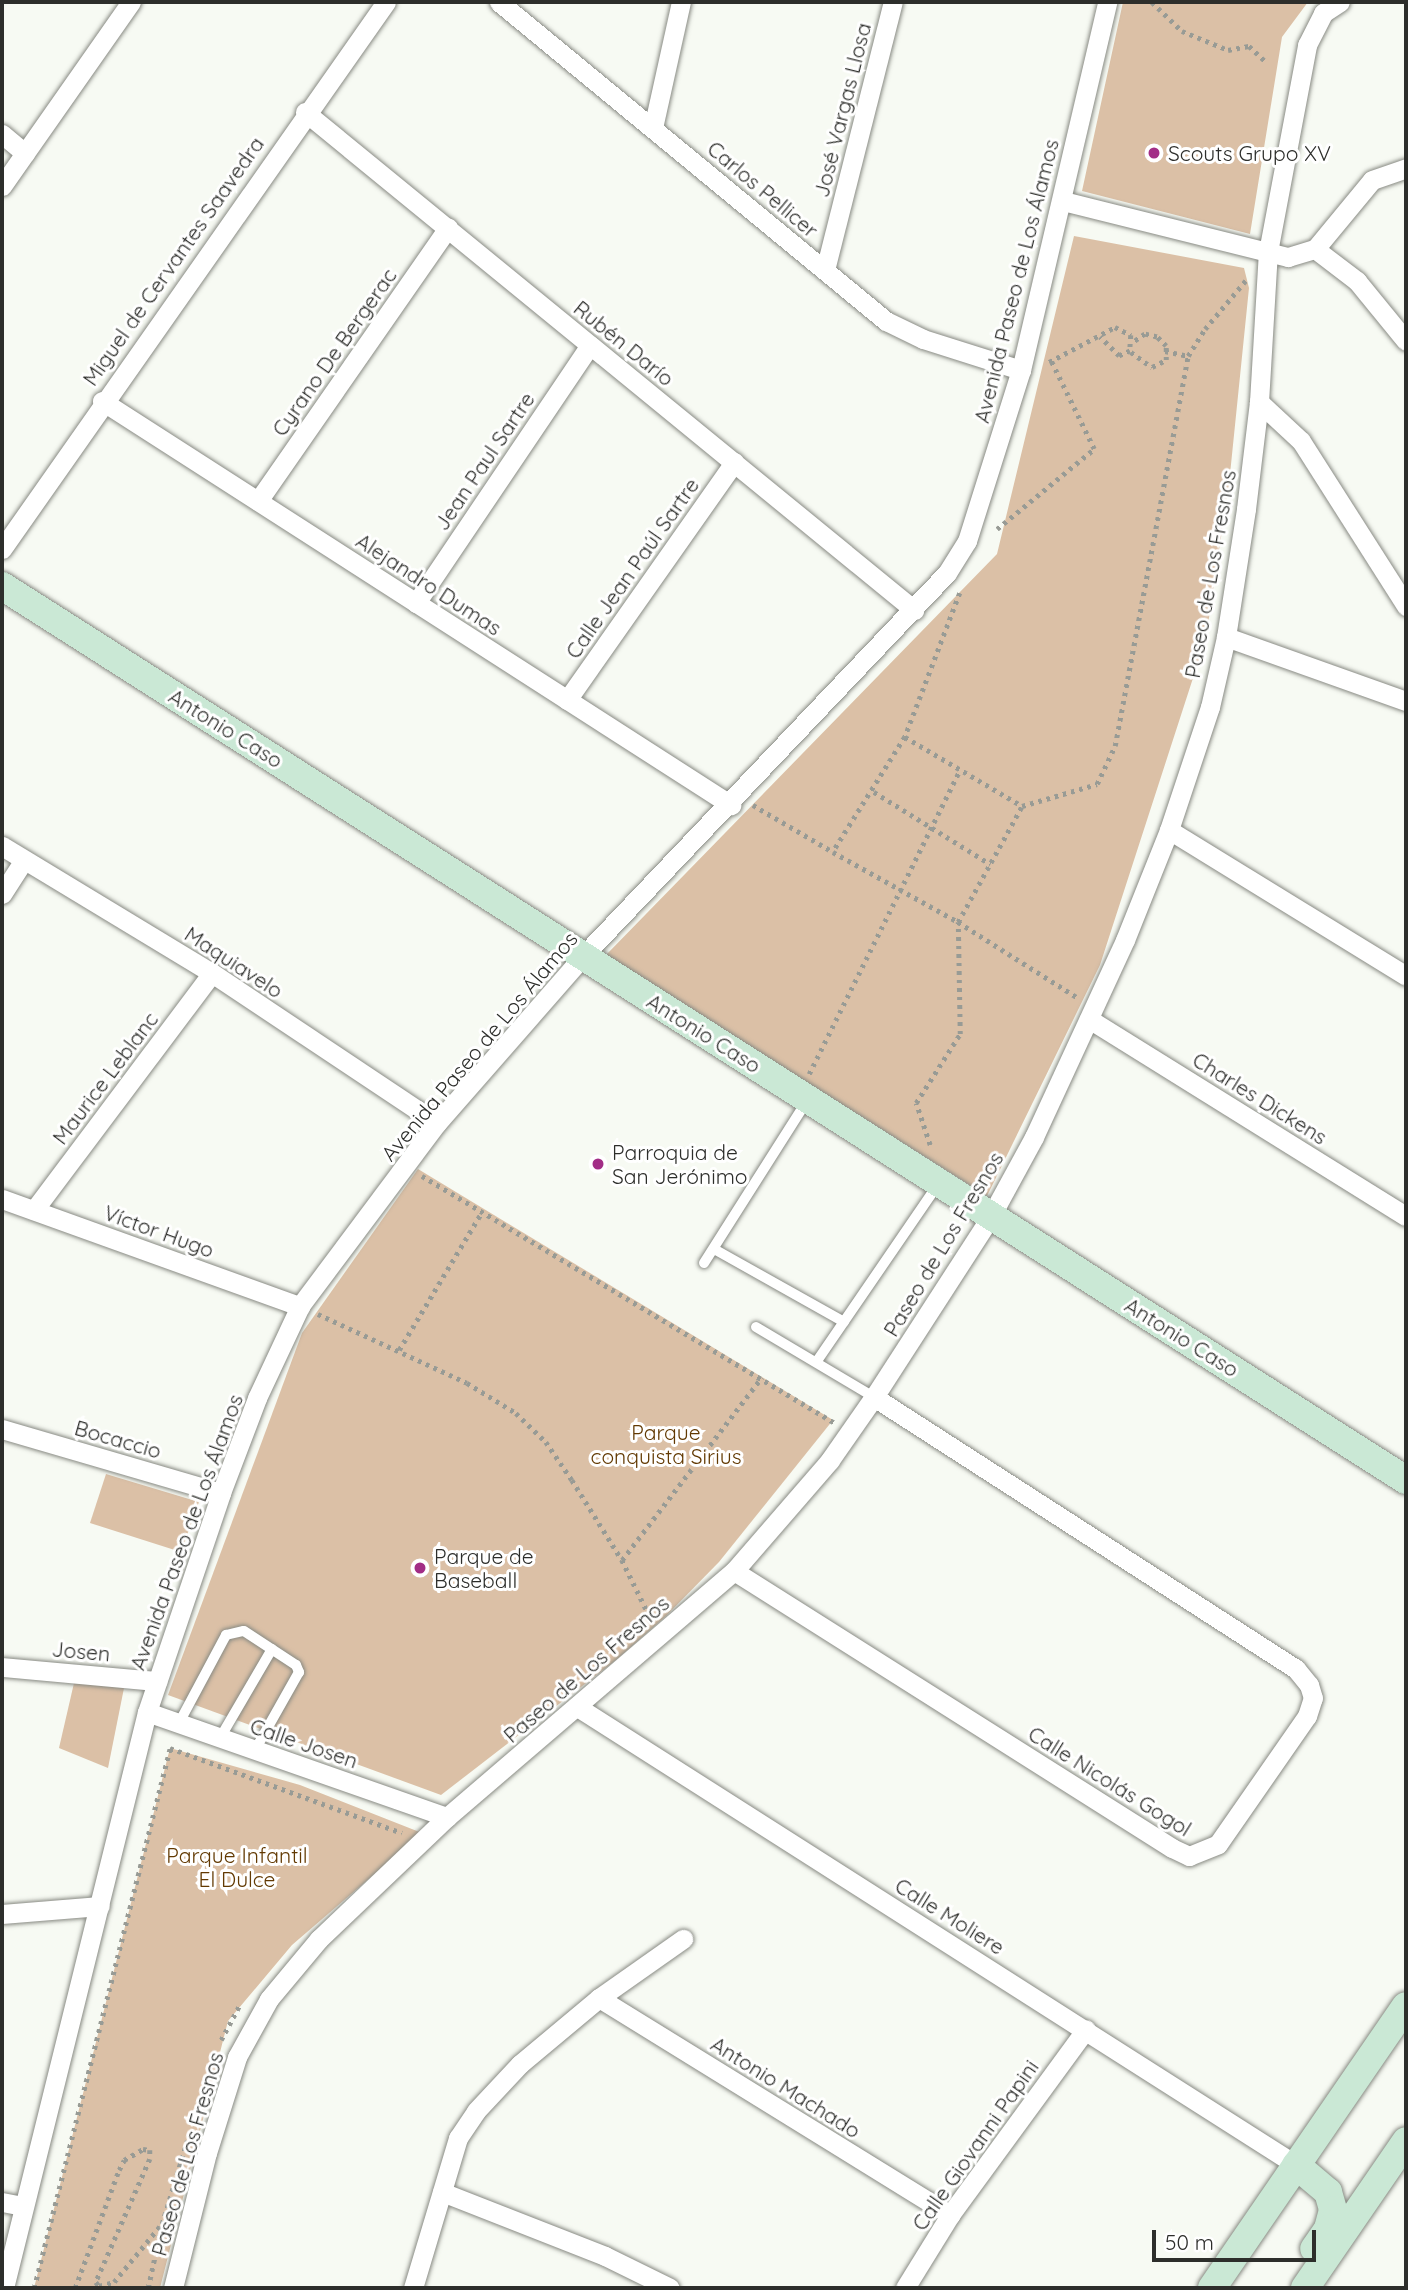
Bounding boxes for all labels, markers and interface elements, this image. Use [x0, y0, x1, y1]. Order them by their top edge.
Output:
street label: José Vargas Llosa [808, 20, 876, 200]
street label: Miguel de Cervantes Saavedra [77, 132, 269, 390]
street label: Carlos Pellicer [703, 135, 823, 243]
street label: Avenida Paseo de Los Álamos [969, 137, 1063, 425]
place label: Scouts Grupo XV [1168, 140, 1331, 166]
marker: Scouts Grupo XV [1146, 145, 1162, 161]
street label: Cyrano De Bergerac [267, 263, 401, 441]
street label: Rubén Darío [569, 295, 679, 391]
street label: Jean Paul Sartre [428, 387, 540, 535]
street label: Paseo de Los Fresnos [1179, 468, 1241, 680]
street label: Calle Jean Paúl Sartre [560, 473, 704, 663]
street label: Alejandro Dumas [352, 528, 506, 640]
street label: Antonio Caso [164, 683, 288, 773]
street label: Maquiavelo [180, 921, 288, 1003]
street label: Avenida Paseo de Los Álamos [376, 926, 582, 1166]
street label: Antonio Caso [642, 988, 766, 1078]
street label: Maurice Leblanc [47, 1007, 163, 1149]
street label: Charles Dickens [1188, 1047, 1332, 1149]
place label: Parroquia de San Jerónimo [612, 1139, 748, 1189]
street label: Paseo de Los Fresnos [878, 1147, 1008, 1341]
marker: Parroquia de San Jerónimo [590, 1156, 606, 1172]
street label: Víctor Hugo [101, 1199, 217, 1263]
street label: Antonio Caso [1120, 1292, 1244, 1382]
street label: Avenida Paseo de Los Álamos [124, 1391, 248, 1673]
street label: Bocaccio [72, 1415, 164, 1463]
park label: Parque conquista Sirius [591, 1419, 741, 1469]
place label: Parque de Baseball [434, 1543, 534, 1593]
marker: Parque de Baseball [412, 1560, 428, 1576]
street label: Paseo de Los Fresnos [498, 1590, 674, 1748]
street label: Josen [51, 1636, 111, 1666]
street label: Calle Josen [247, 1713, 361, 1773]
street label: Calle Nicolás Gogol [1024, 1721, 1196, 1841]
park label: Parque Infantil El Dulce [166, 1842, 308, 1892]
street label: Calle Moliere [891, 1872, 1009, 1960]
street label: Antonio Machado [707, 2031, 865, 2143]
street label: Paseo de Los Fresnos [146, 2049, 228, 2259]
street label: Calle Giovanni Papini [907, 2055, 1043, 2235]
scale bar [1156, 2216, 1320, 2260]
text: 50 m [1165, 2229, 1214, 2255]

